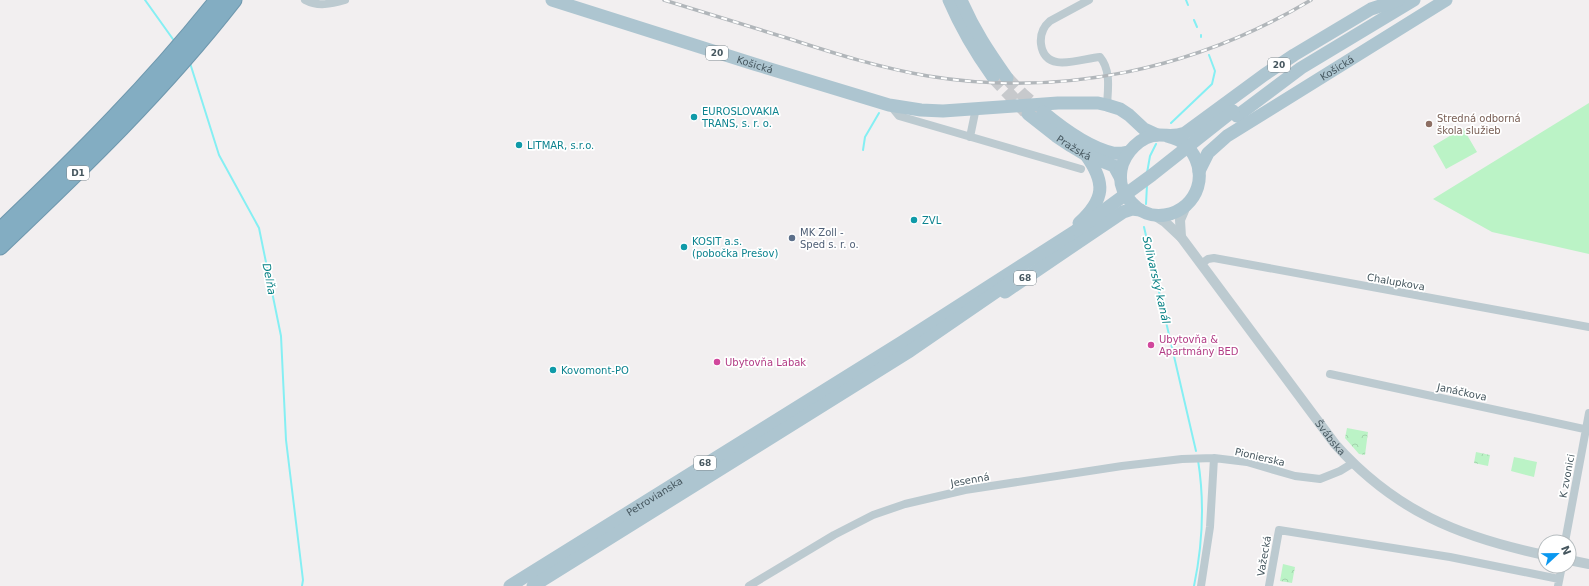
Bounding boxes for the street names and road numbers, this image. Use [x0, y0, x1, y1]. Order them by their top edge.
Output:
road number: 20 [706, 46, 728, 60]
street label: Košická [736, 53, 775, 75]
street label: Košická [1318, 53, 1356, 82]
road number: 20 [1268, 58, 1290, 72]
street label: Pražská [1055, 133, 1093, 162]
road number: D1 [67, 166, 89, 180]
road number: 68 [1014, 271, 1036, 285]
street label: Chalupkova [1366, 272, 1426, 292]
street label: Janáčkova [1435, 381, 1488, 403]
street label: Švábska [1313, 417, 1348, 457]
street label: Pionierska [1234, 446, 1286, 468]
street label: K zvonici [1557, 453, 1577, 499]
road number: 68 [694, 456, 716, 470]
street label: Jesenná [949, 471, 990, 489]
street label: Petrovianska [624, 475, 684, 518]
street label: Važecká [1255, 535, 1273, 577]

